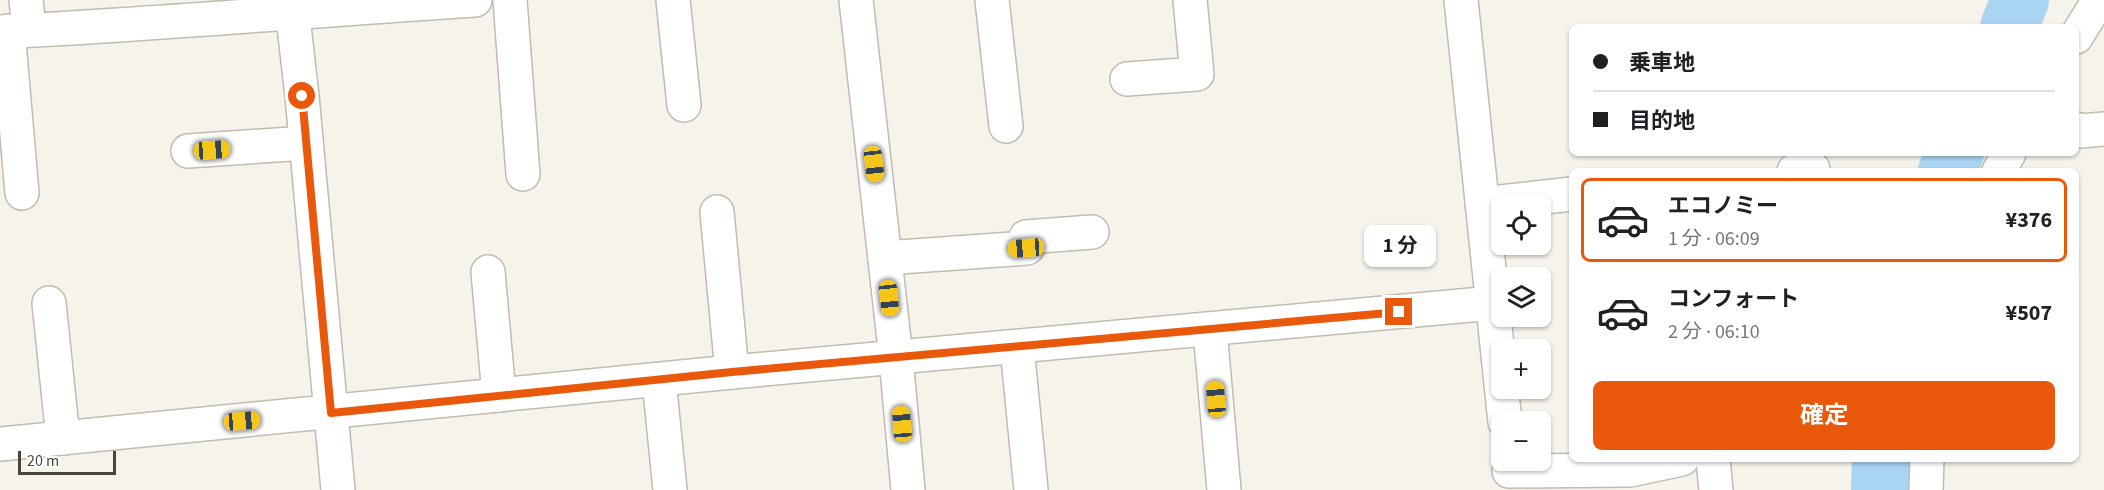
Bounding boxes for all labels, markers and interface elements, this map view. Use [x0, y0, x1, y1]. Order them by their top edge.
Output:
text: 乗車地 [1629, 47, 1695, 79]
route start [288, 82, 315, 109]
text: 目的地 [1629, 105, 1695, 137]
car [193, 140, 231, 160]
car [863, 145, 885, 183]
text: エコノミー [1668, 190, 1778, 222]
icon: car [1596, 193, 1650, 247]
map controls [1491, 195, 1551, 471]
button: locate [1491, 195, 1551, 255]
text: ¥376 [2006, 204, 2052, 236]
callout: 1 分 [1363, 225, 1435, 267]
text: 1 分 · 06:09 [1668, 225, 1760, 253]
text: 1 分 [1383, 232, 1417, 260]
car [1007, 238, 1045, 258]
button: layers [1491, 267, 1551, 327]
car [878, 279, 900, 317]
text: コンフォート [1668, 283, 1799, 315]
icon: car [1596, 286, 1650, 340]
text: ¥507 [2006, 297, 2052, 329]
route end [1385, 298, 1412, 325]
text: 2 分 · 06:10 [1668, 318, 1760, 346]
button: + [1491, 339, 1551, 399]
car [1205, 380, 1227, 418]
button: 確定 [1593, 381, 2055, 450]
car [891, 405, 913, 443]
car [223, 410, 261, 432]
button: − [1491, 411, 1551, 471]
scale bar [18, 448, 116, 476]
text: 20 m [27, 450, 59, 472]

